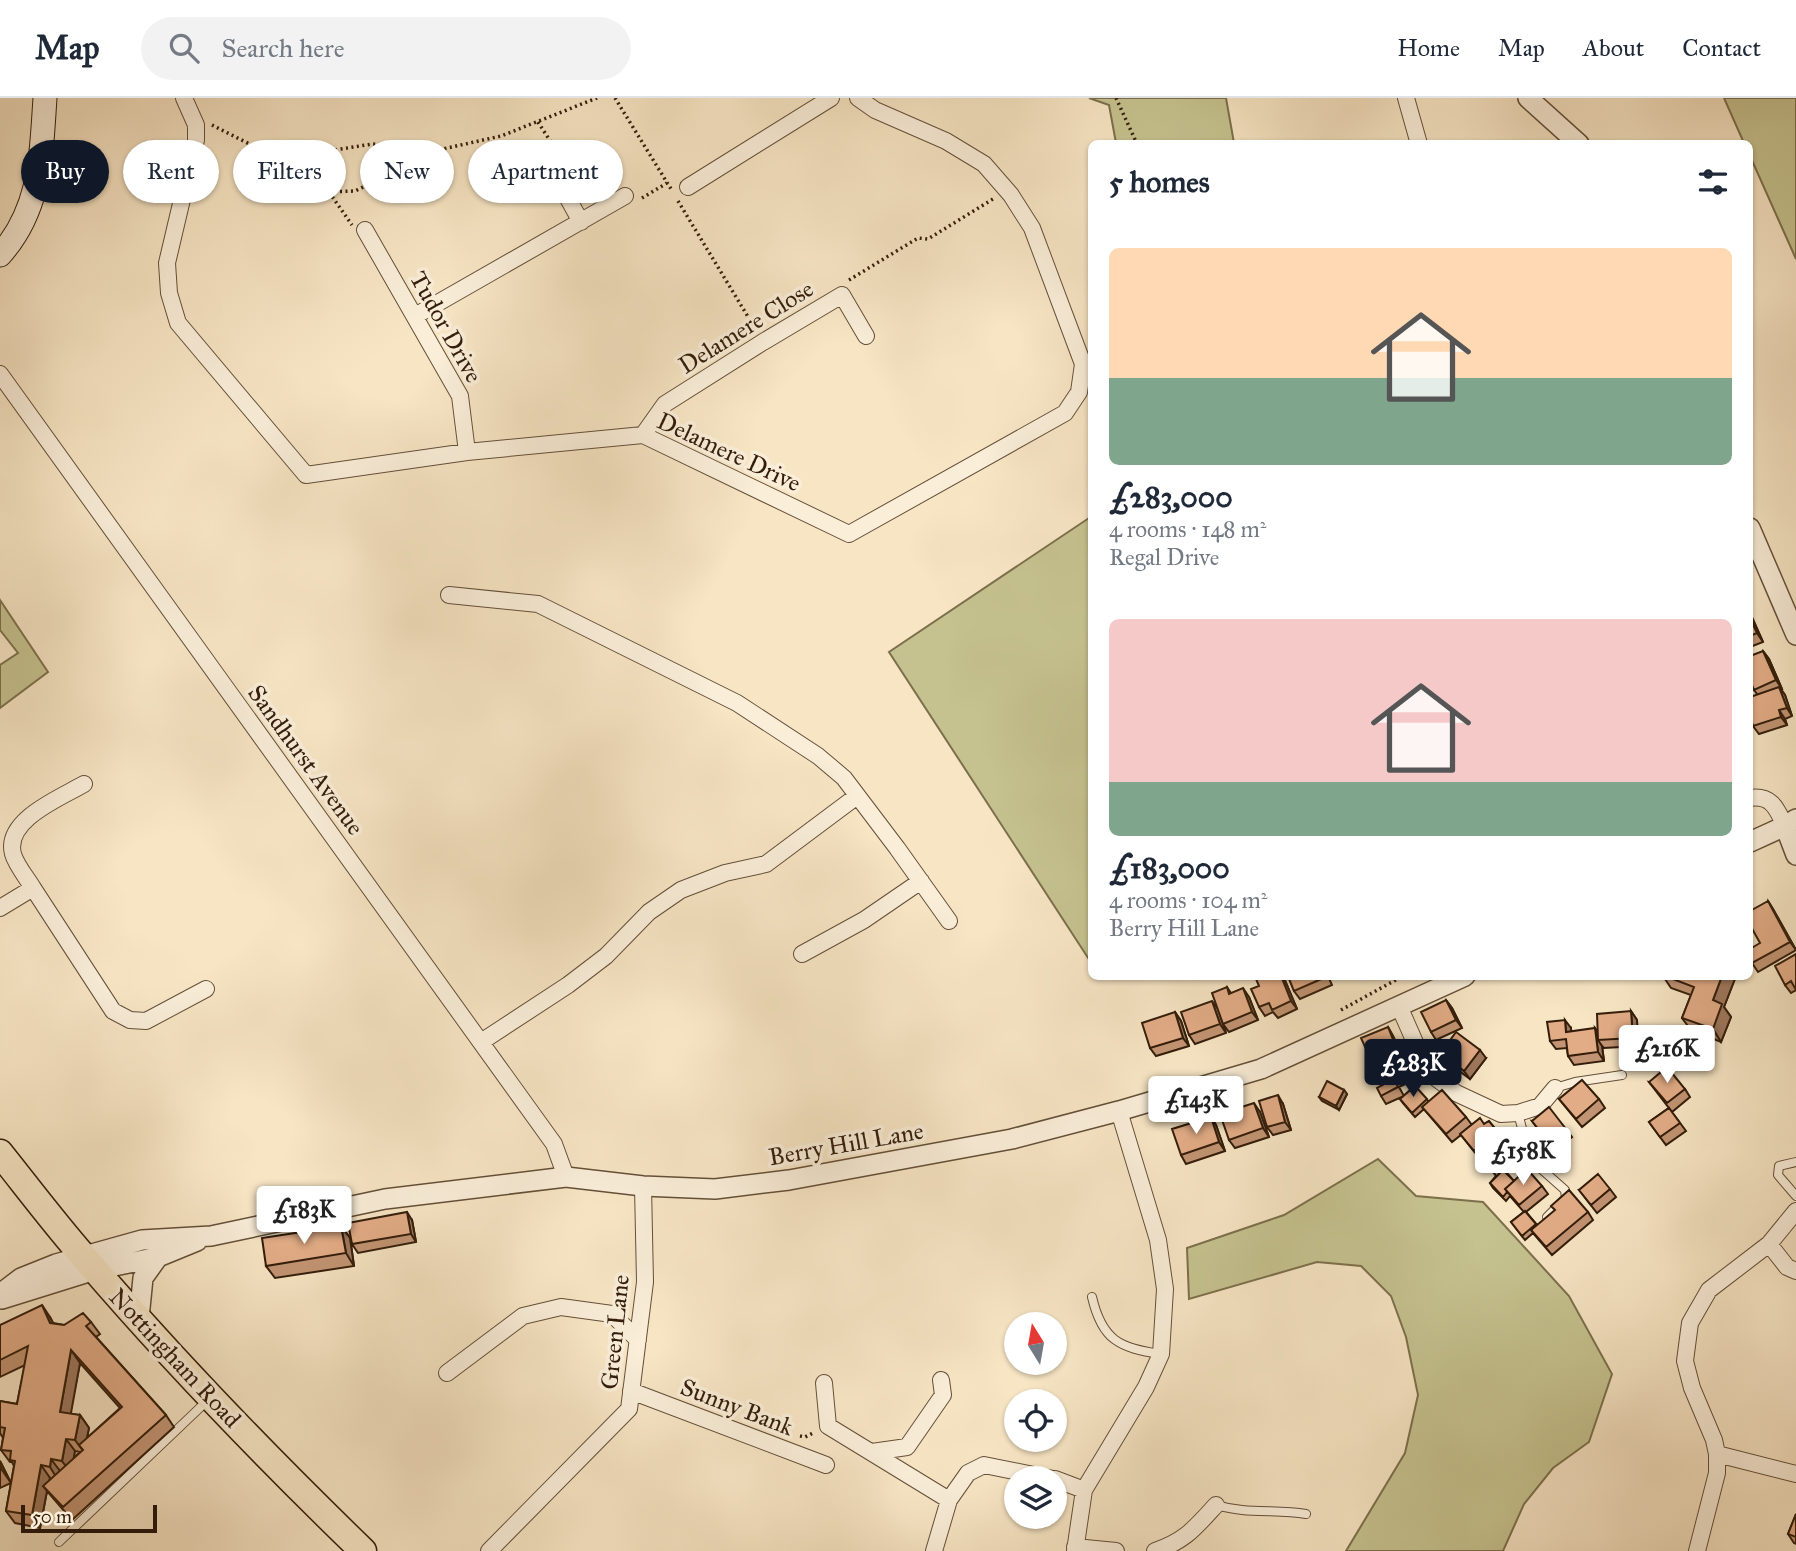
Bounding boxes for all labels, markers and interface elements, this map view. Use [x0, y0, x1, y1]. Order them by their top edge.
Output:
search box [141, 17, 631, 80]
text: Map [35, 28, 99, 68]
icon: search [165, 29, 203, 67]
text: Search here [221, 32, 345, 64]
text: Home [1397, 33, 1460, 63]
text: Map [1498, 33, 1545, 63]
text: About [1583, 33, 1644, 63]
text: Contact [1682, 33, 1761, 63]
chip: Buy [21, 140, 109, 203]
chip: Rent [123, 140, 219, 203]
chip: Filters [233, 140, 346, 203]
chip: New [360, 140, 454, 203]
chip: Apartment [468, 140, 623, 203]
icon: filters [1694, 163, 1732, 201]
text: 5 homes [1109, 164, 1210, 200]
street label: Tudor Drive [403, 266, 489, 388]
street label: Delamere Close [673, 274, 819, 380]
icon: home [1358, 294, 1484, 420]
street label: Delamere Drive [652, 406, 806, 498]
text: £283,000 [1109, 479, 1233, 515]
text: 4 rooms · 148 m² [1109, 515, 1266, 543]
text: Regal Drive [1109, 543, 1219, 571]
icon: home [1358, 665, 1484, 791]
street label: Sandhurst Avenue [241, 679, 371, 841]
text: £183,000 [1109, 850, 1230, 886]
text: 4 rooms · 104 m² [1109, 886, 1268, 914]
text: Berry Hill Lane [1109, 914, 1259, 942]
pin: £216K [1618, 1026, 1716, 1085]
text: £216K [1635, 1034, 1699, 1062]
pin: £283K [1364, 1040, 1462, 1099]
text: £283K [1380, 1048, 1446, 1076]
pin: £143K [1147, 1076, 1245, 1136]
text: £143K [1164, 1085, 1228, 1113]
street label: Berry Hill Lane [766, 1116, 926, 1172]
pin: £158K [1474, 1128, 1572, 1187]
text: £158K [1491, 1136, 1555, 1164]
pin: £183K [255, 1186, 353, 1246]
text: £183K [273, 1195, 335, 1223]
street label: Green Lane [594, 1273, 636, 1391]
street label: Nottingham Road [103, 1282, 247, 1434]
north arrow [1004, 1312, 1068, 1376]
map controls [1004, 1312, 1067, 1529]
street label: Sunny Bank [676, 1372, 799, 1443]
button: locate [1004, 1389, 1067, 1452]
button: layers [1004, 1466, 1067, 1529]
scale bar [21, 1502, 158, 1534]
text: 50 m [32, 1505, 72, 1528]

